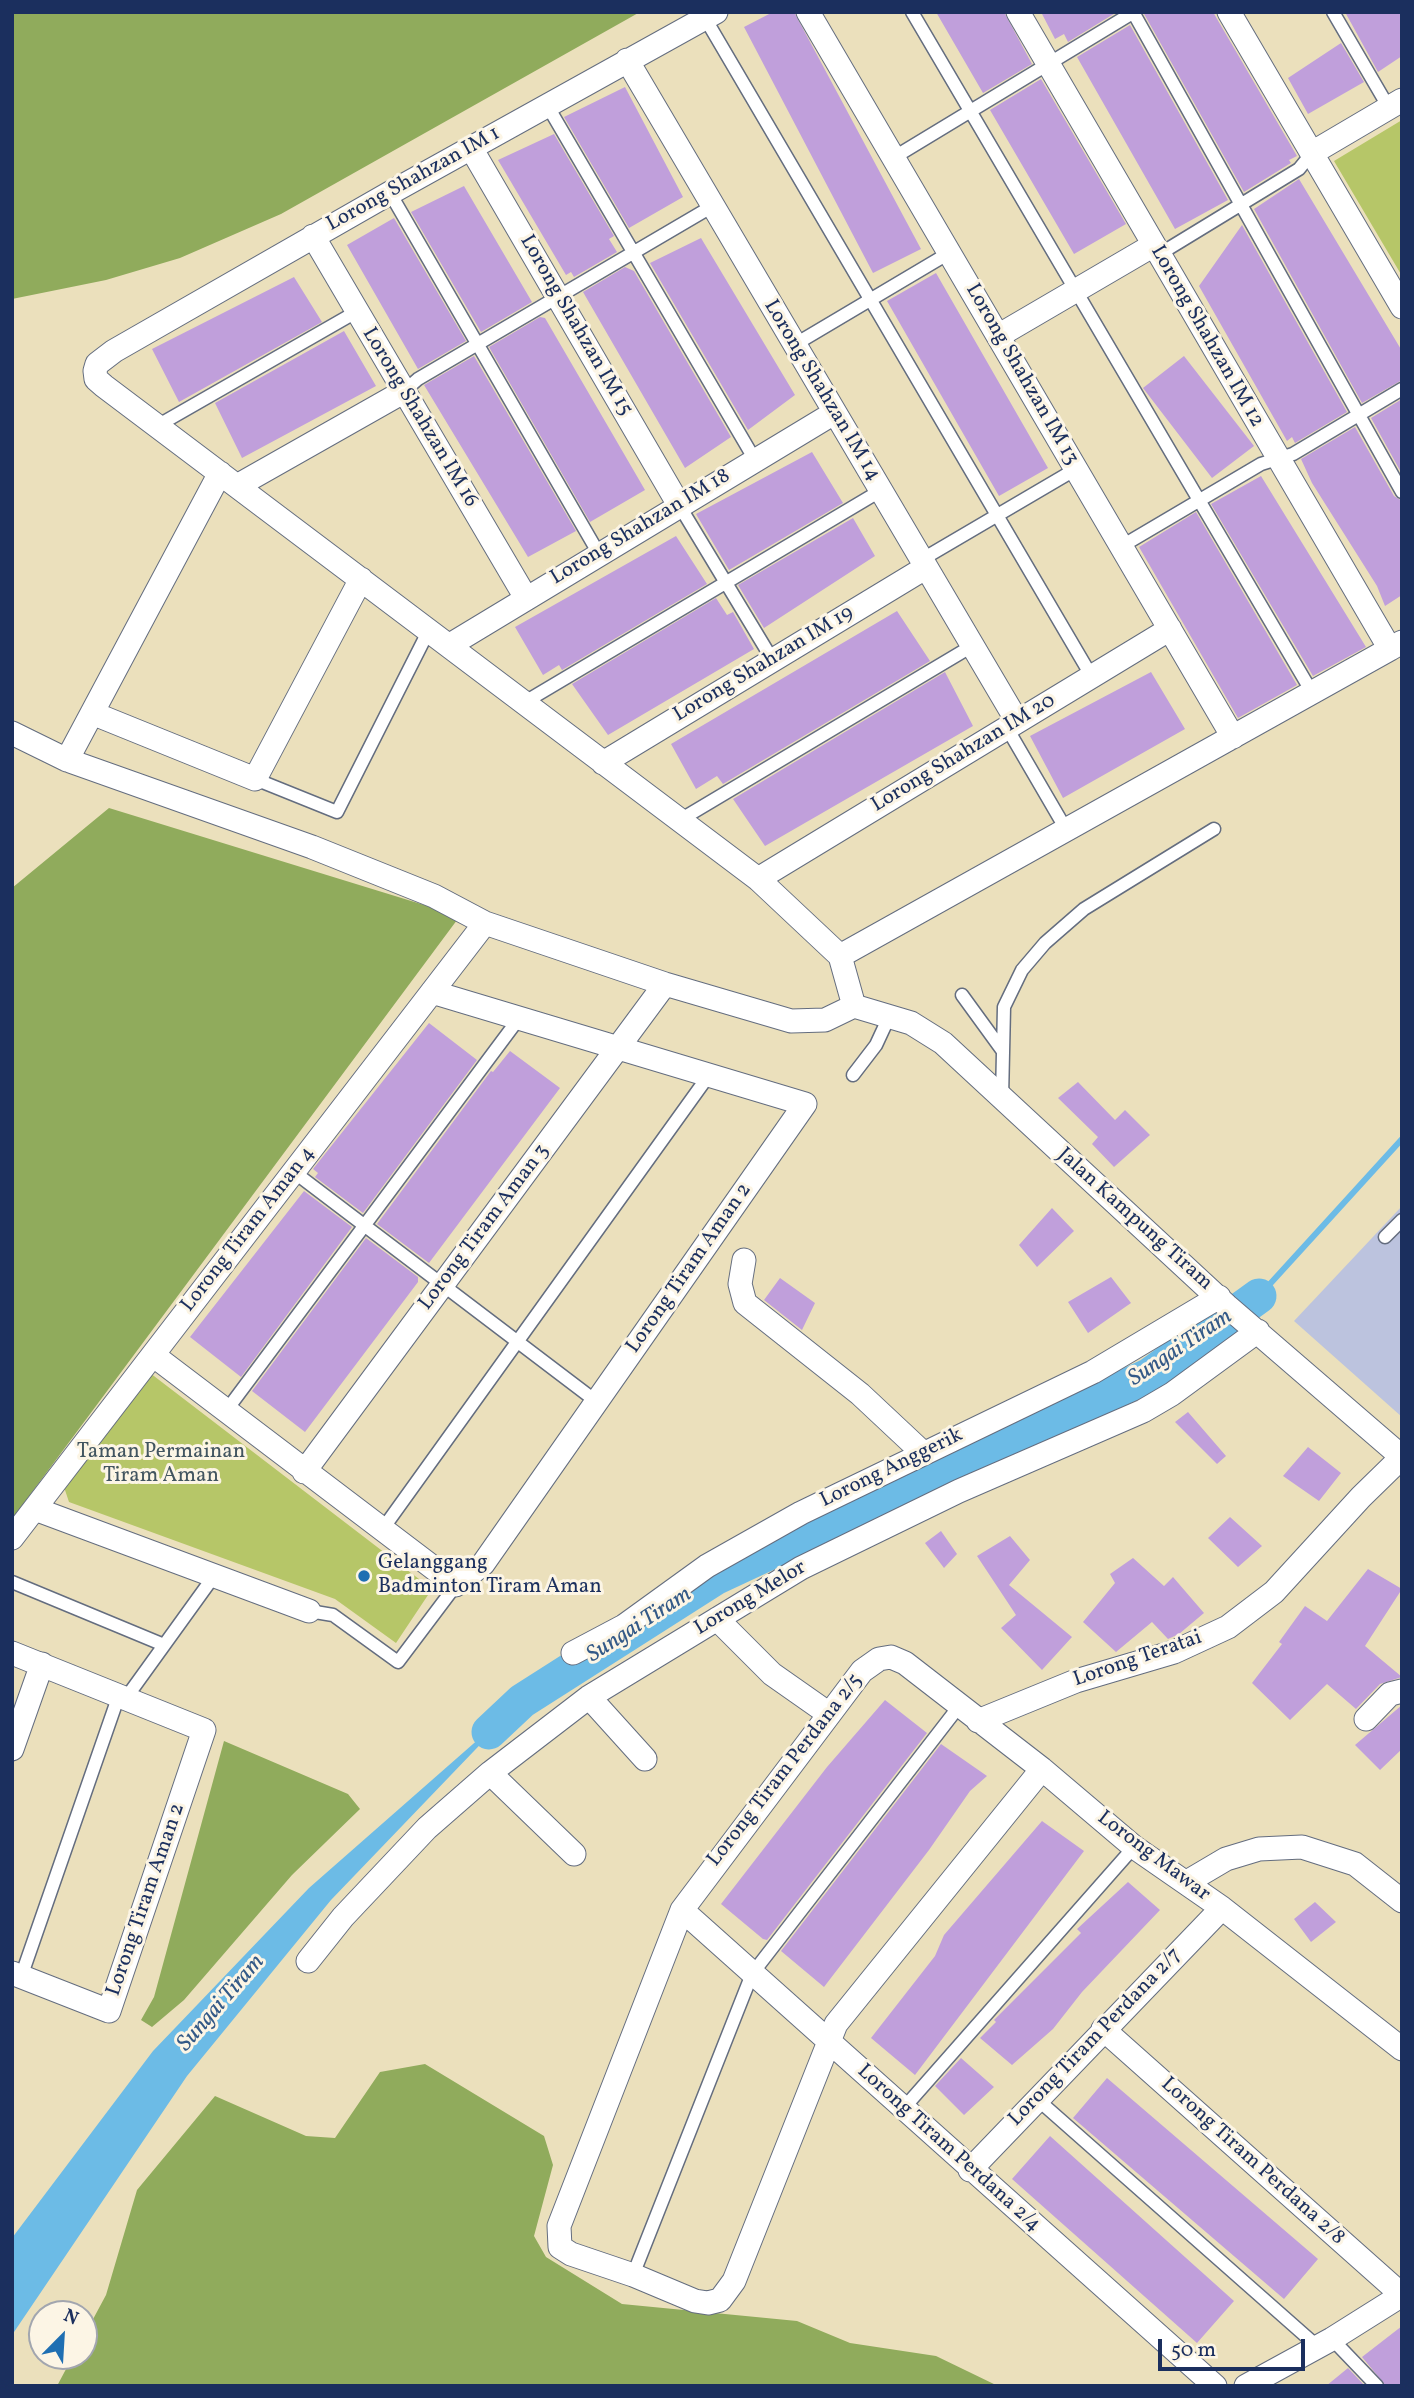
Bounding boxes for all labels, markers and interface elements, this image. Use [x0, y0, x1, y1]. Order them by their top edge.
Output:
street label: Lorong Shahzan IM 1 [323, 122, 505, 238]
street label: Lorong Shahzan IM 15 [513, 231, 637, 421]
street label: Lorong Shahzan IM 12 [1144, 242, 1268, 432]
street label: Lorong Shahzan IM 13 [959, 280, 1083, 470]
street label: Lorong Shahzan IM 14 [757, 296, 885, 486]
street label: Lorong Shahzan IM 16 [355, 324, 483, 512]
street label: Lorong Shahzan IM 18 [547, 464, 735, 592]
street label: Lorong Shahzan IM 19 [669, 601, 859, 729]
street label: Lorong Shahzan IM 20 [867, 689, 1061, 819]
street label: Lorong Tiram Aman 3 [414, 1140, 556, 1316]
street label: Lorong Tiram Aman 4 [177, 1142, 321, 1318]
street label: Jalan Kampung Tiram [1051, 1143, 1217, 1297]
street label: Lorong Tiram Aman 2 [622, 1179, 758, 1359]
water label: Sungai Tiram [1124, 1304, 1238, 1394]
street label: Lorong Anggerik [817, 1424, 967, 1514]
park label: Taman Permainan Tiram Aman [77, 1440, 245, 1490]
place label: Gelanggang Badminton Tiram Aman [378, 1551, 602, 1601]
street label: Lorong Melor [691, 1556, 811, 1642]
marker: Gelanggang Badminton Tiram Aman [356, 1568, 372, 1584]
water label: Sungai Tiram [582, 1582, 698, 1670]
street label: Lorong Teratai [1070, 1626, 1206, 1694]
street label: Lorong Tiram Perdana 2/5 [703, 1670, 869, 1872]
street label: Lorong Tiram Aman 2 [102, 1800, 192, 2000]
street label: Lorong Mawar [1091, 1806, 1215, 1908]
street label: Lorong Tiram Perdana 2/7 [1004, 1943, 1188, 2133]
water label: Sungai Tiram [172, 1950, 272, 2058]
street label: Lorong Tiram Perdana 2/4 [851, 2060, 1045, 2238]
street label: Lorong Tiram Perdana 2/8 [1155, 2073, 1349, 2251]
north arrow [28, 2300, 98, 2370]
text: N [59, 2303, 82, 2332]
scale bar [1162, 2324, 1309, 2368]
text: 50 m [1171, 2336, 1216, 2365]

